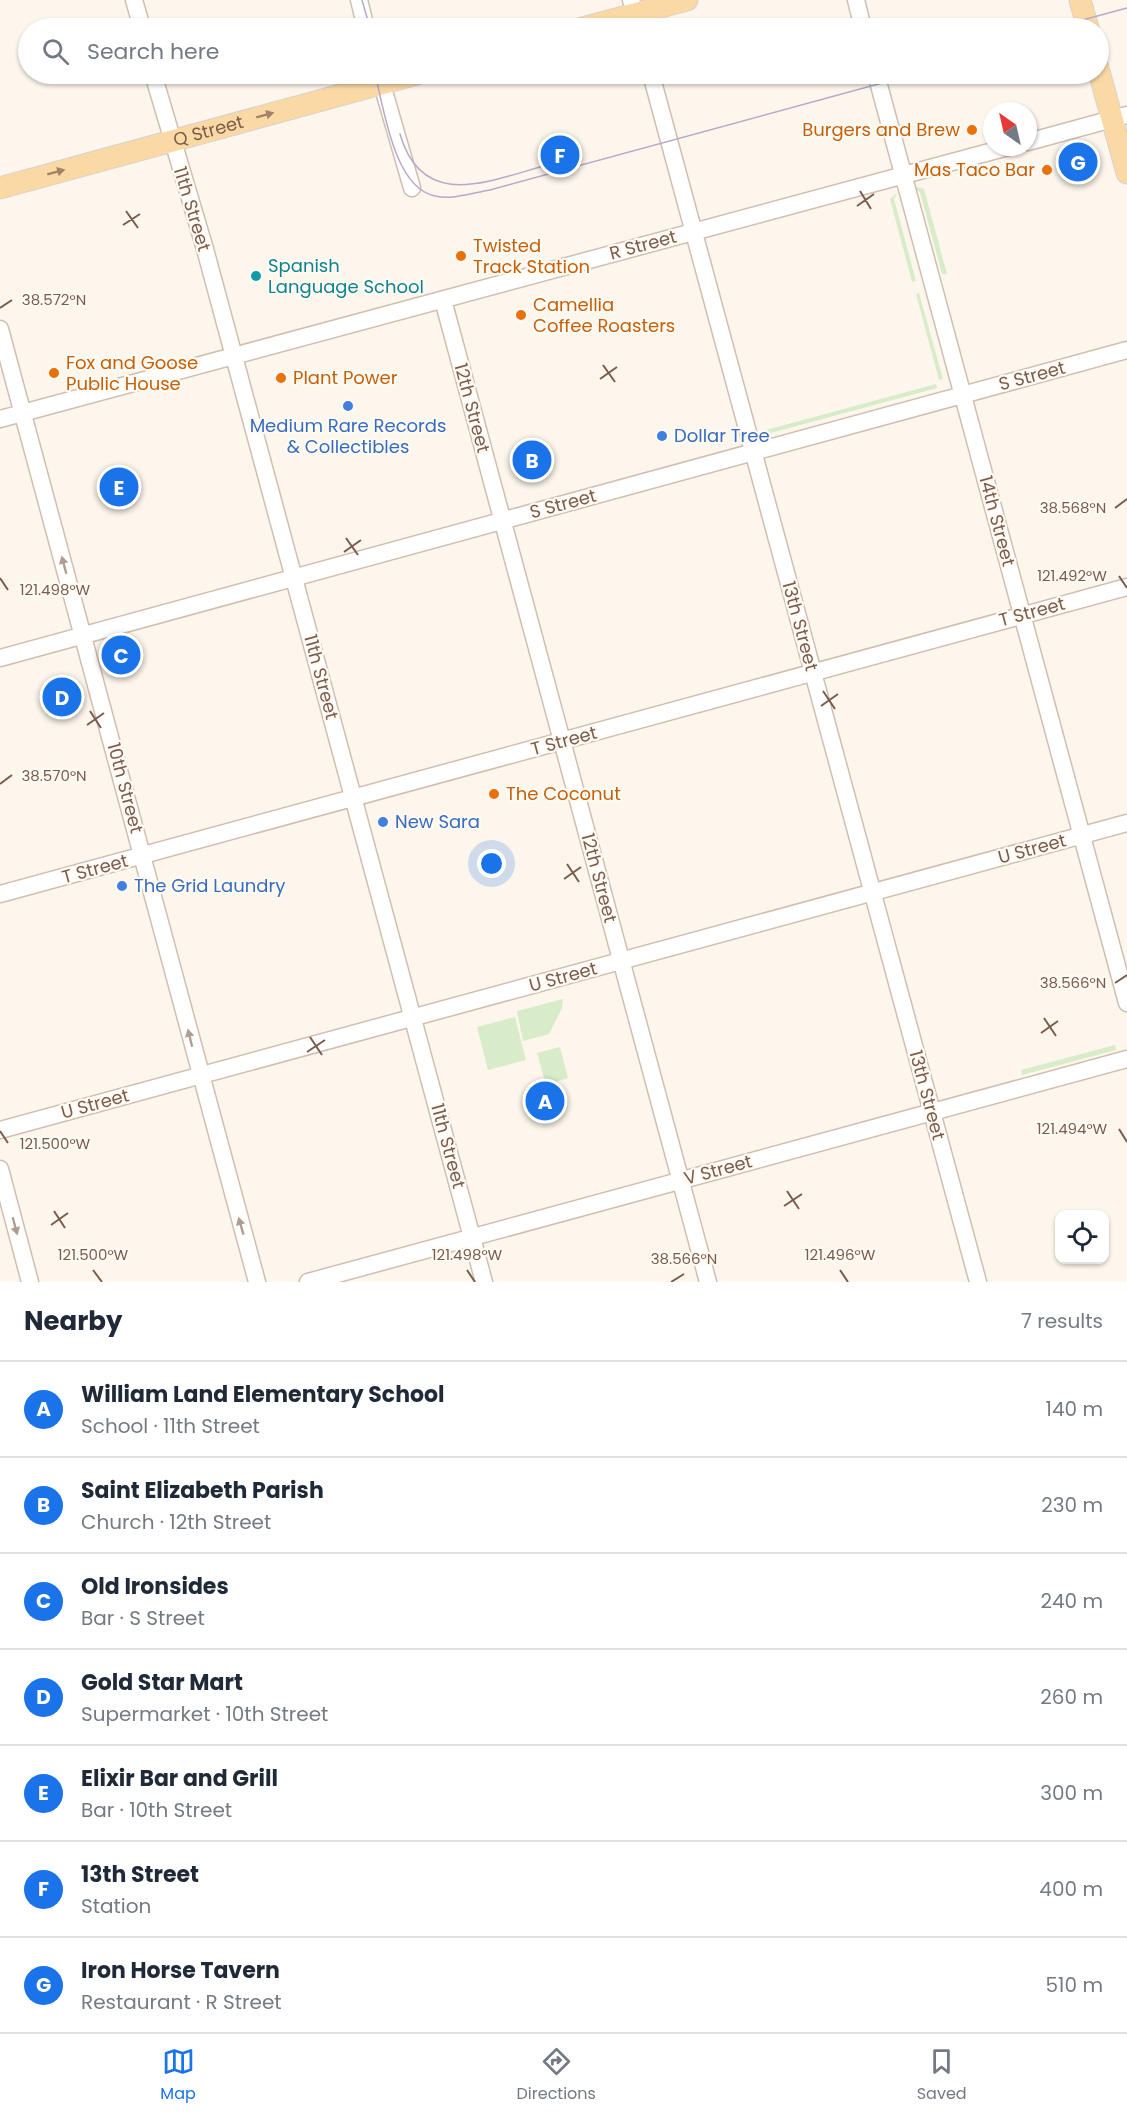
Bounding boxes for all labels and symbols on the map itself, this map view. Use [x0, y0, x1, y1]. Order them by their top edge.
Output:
north arrow [983, 102, 1037, 156]
street label: Q Street [170, 109, 246, 152]
one-way arrow [256, 110, 274, 119]
place label: Burgers and Brew [802, 117, 960, 142]
marker: Burgers and Brew [965, 123, 979, 137]
pin: F [540, 132, 580, 178]
pin: G [1058, 140, 1098, 184]
place label: Mas Taco Bar [914, 157, 1035, 182]
marker: Mas Taco Bar [1040, 163, 1054, 177]
street label: 11th Street [168, 164, 217, 254]
one-way arrow [47, 167, 66, 177]
street label: R Street [607, 224, 679, 265]
place label: Twisted Track Station [473, 233, 590, 279]
marker: Twisted Track Station [454, 249, 468, 263]
place label: Spanish Language School [268, 253, 424, 299]
marker: Spanish Language School [249, 269, 263, 283]
text: 38.572°N [22, 289, 86, 310]
place label: Camellia Coffee Roasters [533, 292, 675, 338]
marker: Camellia Coffee Roasters [514, 308, 528, 322]
place label: Fox and Goose Public House [66, 350, 198, 396]
street label: S Street [996, 355, 1068, 396]
street label: 12th Street [449, 360, 496, 455]
place label: Plant Power [293, 365, 398, 390]
marker: Fox and Goose Public House [47, 366, 61, 380]
marker: Plant Power [274, 371, 288, 385]
marker: Medium Rare Records & Collectibles [341, 399, 355, 413]
place label: Medium Rare Records & Collectibles [250, 413, 446, 459]
place label: Dollar Tree [674, 423, 770, 448]
marker: Dollar Tree [655, 429, 669, 443]
pin: B [512, 438, 552, 482]
pin: E [100, 464, 138, 510]
street label: 14th Street [973, 473, 1022, 569]
street label: S Street [527, 483, 599, 524]
text: 38.568°N [1040, 497, 1106, 518]
one-way arrow [59, 556, 68, 574]
text: 121.492°W [1037, 565, 1107, 586]
street label: 13th Street [777, 578, 824, 674]
text: 121.498°W [20, 579, 91, 600]
street label: T Street [996, 591, 1068, 632]
pin: C [102, 632, 140, 678]
street label: 11th Street [298, 632, 345, 722]
pin: D [42, 674, 82, 720]
street label: T Street [528, 720, 600, 761]
street label: 10th Street [101, 740, 150, 836]
text: 38.570°N [21, 765, 87, 786]
place label: The Coconut [506, 781, 621, 806]
marker: The Coconut [487, 787, 501, 801]
place label: New Sara [395, 809, 480, 834]
marker: New Sara [376, 815, 390, 829]
street label: U Street [995, 827, 1069, 870]
street label: 12th Street [576, 830, 623, 925]
street label: T Street [59, 848, 131, 889]
your location [477, 849, 506, 878]
place label: The Grid Laundry [134, 873, 285, 898]
marker: The Grid Laundry [115, 879, 129, 893]
street label: U Street [526, 955, 600, 998]
text: 38.566°N [1040, 972, 1106, 993]
one-way arrow [184, 1028, 194, 1047]
street label: 13th Street [904, 1047, 951, 1143]
pin: A [526, 1078, 564, 1124]
street label: U Street [58, 1082, 132, 1125]
street label: 11th Street [425, 1101, 472, 1191]
text: 121.494°W [1037, 1118, 1108, 1139]
text: 121.500°W [20, 1133, 91, 1154]
street label: V Street [681, 1148, 755, 1191]
one-way arrow [10, 1216, 20, 1235]
one-way arrow [236, 1217, 245, 1235]
text: 121.500°W [58, 1244, 129, 1265]
text: 121.498°W [432, 1244, 503, 1265]
text: 121.496°W [805, 1244, 876, 1265]
text: 38.566°N [651, 1248, 717, 1269]

